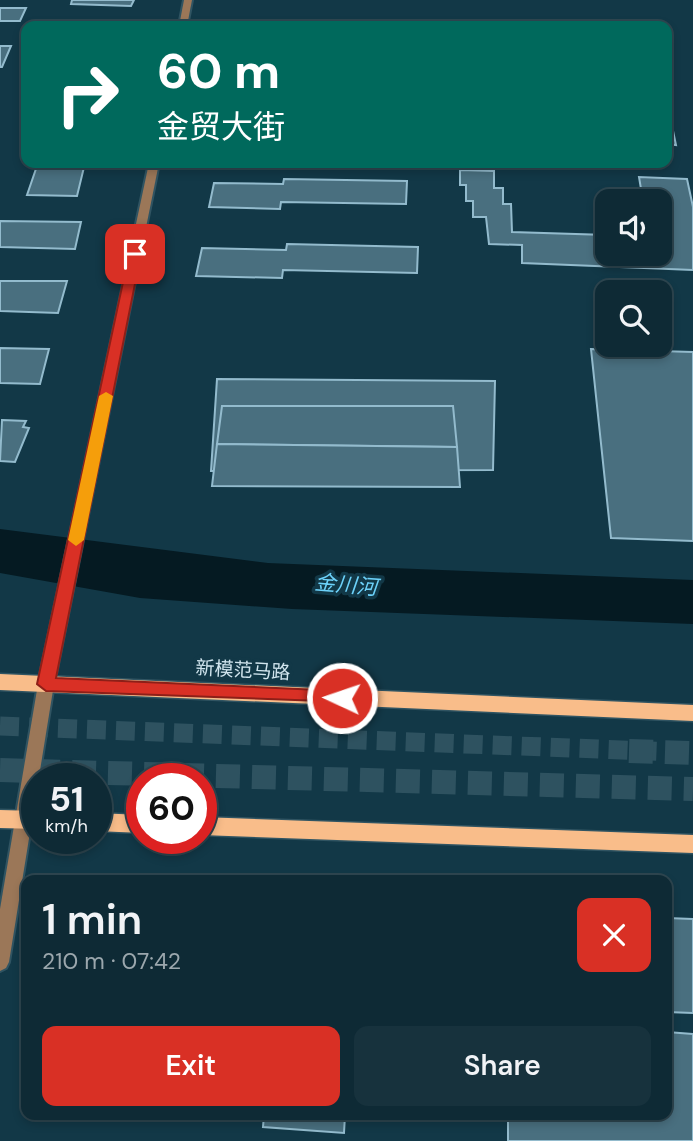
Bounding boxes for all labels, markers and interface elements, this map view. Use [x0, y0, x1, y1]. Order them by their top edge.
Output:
text: 60 m [157, 39, 280, 103]
icon: right [42, 49, 133, 140]
text: 金贸大街 [157, 106, 285, 148]
map controls [595, 189, 672, 357]
button: sound [595, 189, 672, 266]
pin [105, 224, 165, 284]
icon: arrive [116, 235, 154, 273]
button: search [595, 280, 672, 357]
water label: 金川河 [313, 568, 383, 602]
street label: 新模范马路 [195, 655, 291, 685]
position arrow [305, 661, 379, 735]
speed limit sign: 60 [126, 763, 217, 854]
text: 51 [49, 776, 84, 822]
text: km/h [45, 814, 88, 838]
text: 1 min [42, 892, 142, 947]
button: close [577, 898, 651, 972]
text: 210 m · 07:42 [42, 946, 181, 976]
button: Exit [42, 1026, 340, 1106]
button: Share [354, 1026, 651, 1106]

